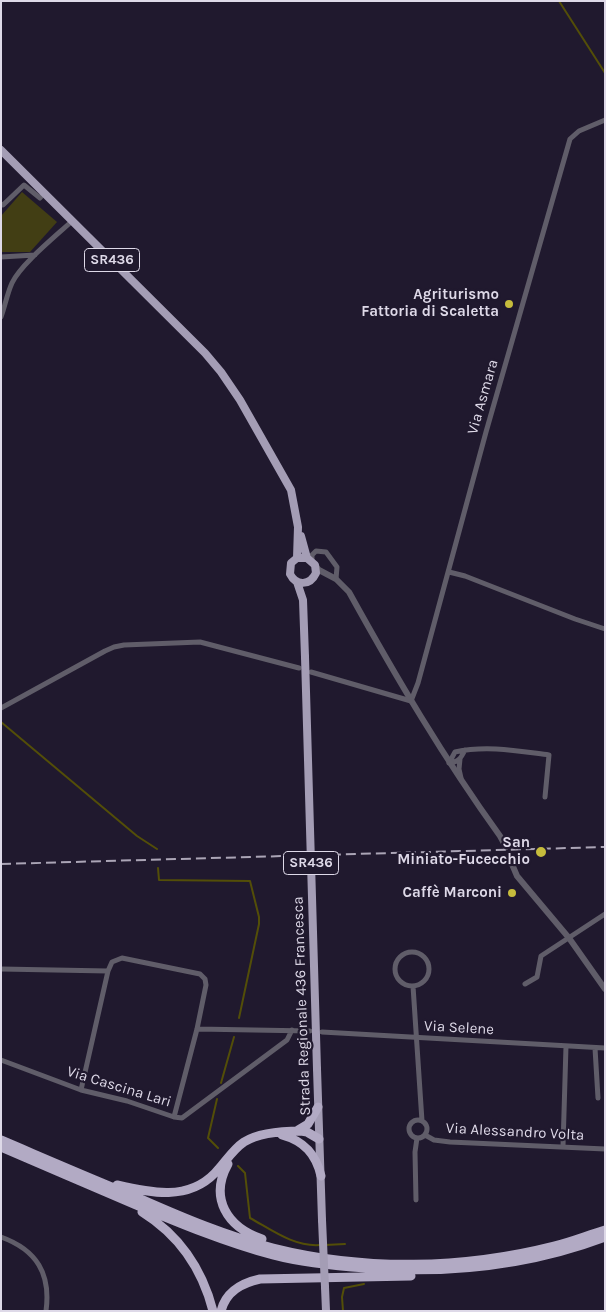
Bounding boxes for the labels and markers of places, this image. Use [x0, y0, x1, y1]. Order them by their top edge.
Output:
place label: Agriturismo Fattoria di Scaletta [361, 286, 499, 321]
marker: Agriturismo Fattoria di Scaletta [503, 298, 515, 310]
place label: San Miniato-Fucecchio [397, 834, 530, 869]
marker: San Miniato-Fucecchio [534, 845, 548, 859]
place label: Caffè Marconi [402, 884, 502, 902]
marker: Caffè Marconi [506, 887, 518, 899]

